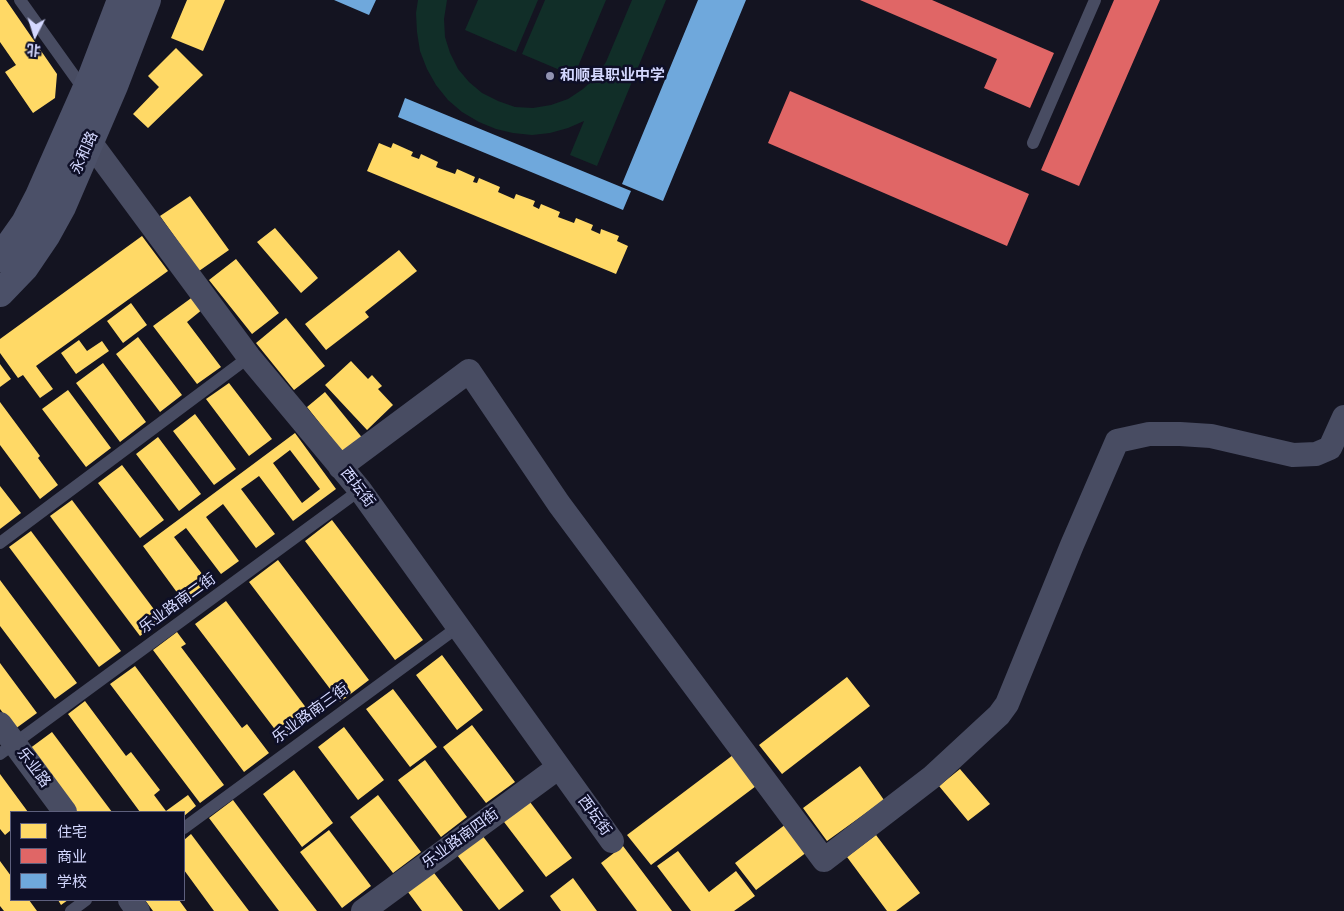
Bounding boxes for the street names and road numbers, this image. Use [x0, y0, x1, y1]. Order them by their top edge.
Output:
street label: 永和路 [68, 129, 102, 177]
street label: 西坛街 [336, 465, 378, 511]
street label: 乐业路南二街 [136, 570, 220, 638]
street label: 乐业路南三街 [269, 680, 353, 748]
street label: 乐业路 [12, 745, 54, 791]
street label: 西坛街 [573, 793, 615, 839]
street label: 乐业路南四街 [419, 805, 503, 873]

